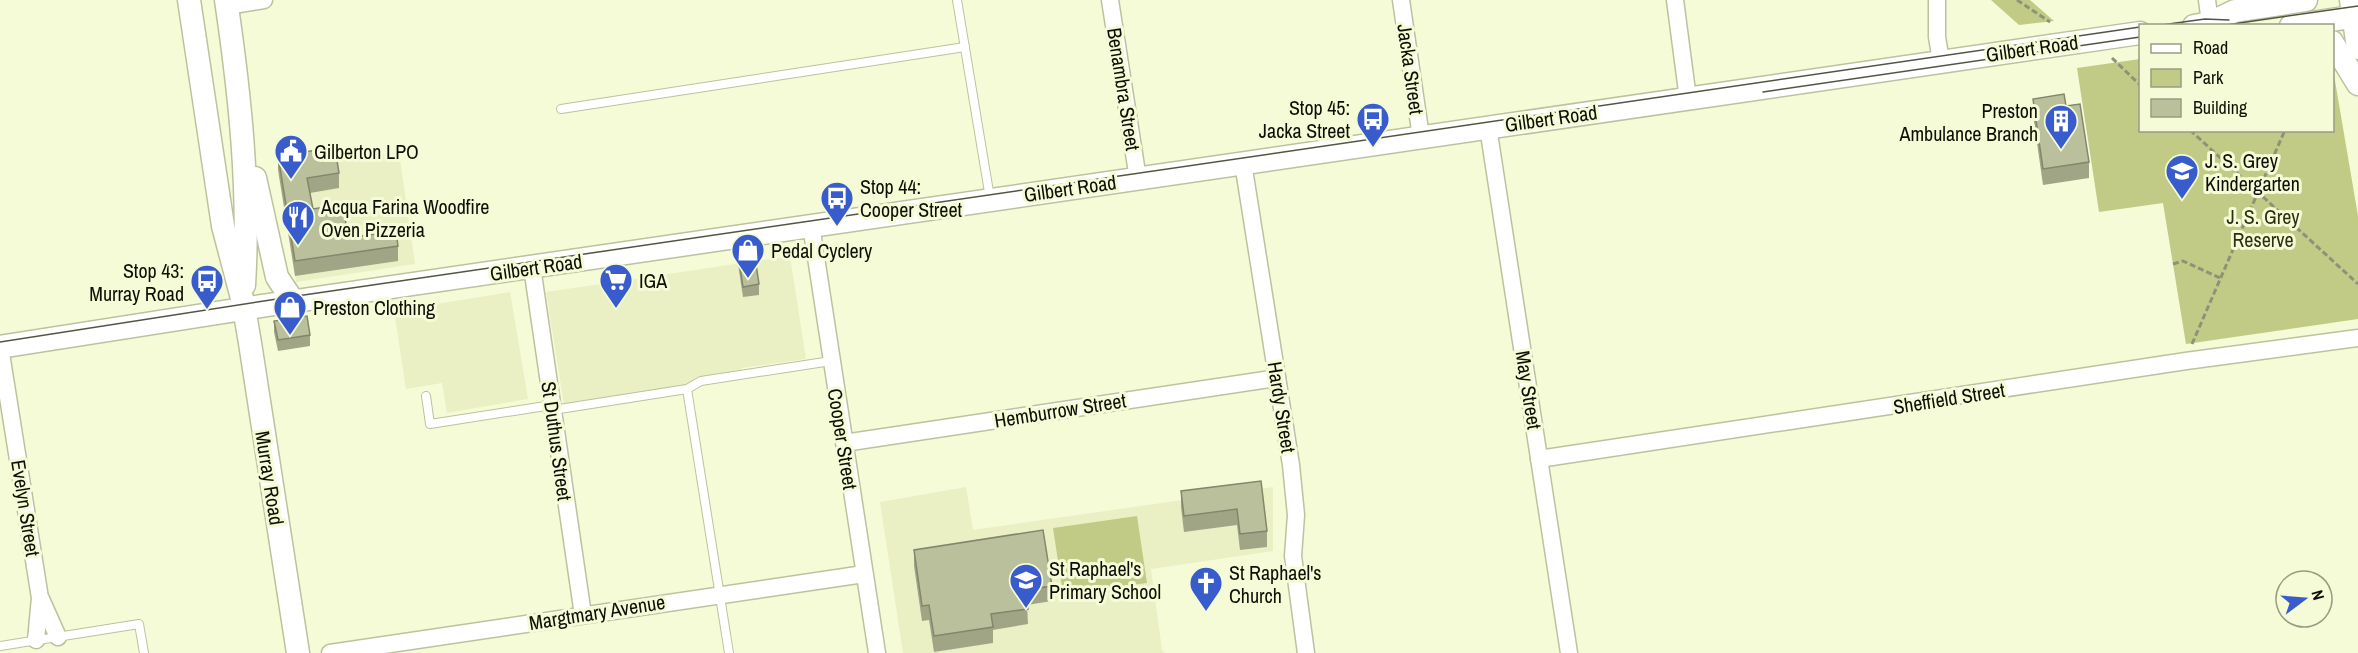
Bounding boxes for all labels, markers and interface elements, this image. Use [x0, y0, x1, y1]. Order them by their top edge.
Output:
street label: Jacka Street [1391, 22, 1431, 116]
legend [2139, 24, 2334, 132]
street label: Benambra Street [1101, 26, 1147, 153]
street label: Gilbert Road [1984, 28, 2080, 68]
text: Road [2193, 35, 2228, 60]
text: Park [2193, 65, 2224, 90]
place label: Stop 45: Jacka Street [1259, 94, 1350, 144]
text: Building [2193, 95, 2248, 120]
place label: Preston Ambulance Branch [1898, 97, 2038, 147]
street label: Gilbert Road [1503, 98, 1599, 138]
bus stop icon: Stop 45: Jacka Street [1355, 101, 1391, 148]
building icon: Preston Ambulance Branch [2043, 103, 2079, 150]
public building icon: Gilberton LPO [273, 133, 309, 180]
place label: Gilberton LPO [314, 138, 419, 165]
place label: J. S. Grey Kindergarten [2205, 147, 2300, 197]
school or university icon: J. S. Grey Kindergarten [2164, 153, 2200, 200]
street label: Gilbert Road [1022, 168, 1118, 208]
place label: Stop 44: Cooper Street [860, 173, 963, 223]
bus stop icon: Stop 44: Cooper Street [819, 180, 855, 227]
place label: Acqua Farina Woodfire Oven Pizzeria [320, 193, 489, 243]
restaurant icon: Acqua Farina Woodfire Oven Pizzeria [280, 199, 316, 246]
park label: J. S. Grey Reserve [2227, 203, 2300, 253]
shop icon: Pedal Cyclery [730, 232, 766, 279]
place label: Pedal Cyclery [771, 237, 873, 264]
street label: Gilbert Road [488, 247, 584, 287]
place label: Stop 43: Murray Road [89, 257, 184, 307]
supermarket icon: IGA [598, 262, 634, 309]
bus stop icon: Stop 43: Murray Road [189, 263, 225, 310]
place label: IGA [639, 267, 667, 294]
shop icon: Preston Clothing [272, 289, 308, 336]
place label: Preston Clothing [313, 294, 435, 321]
street label: May Street [1509, 349, 1549, 432]
street label: Hardy Street [1261, 359, 1303, 455]
street label: Sheffield Street [1891, 376, 2007, 420]
street label: St Duthus Street [535, 380, 579, 503]
street label: Cooper Street [822, 386, 864, 492]
street label: Hemburrow Street [992, 386, 1128, 434]
street label: Murray Road [249, 429, 291, 527]
street label: Evelyn Street [5, 458, 47, 559]
place label: St Raphael's Primary School [1049, 555, 1161, 605]
place label: St Raphael's Church [1229, 559, 1321, 609]
school or university icon: St Raphael's Primary School [1008, 562, 1044, 609]
church icon: St Raphael's Church [1188, 565, 1224, 612]
north arrow [2274, 569, 2334, 629]
text: N [2307, 587, 2330, 602]
street label: Margtmary Avenue [527, 588, 667, 636]

